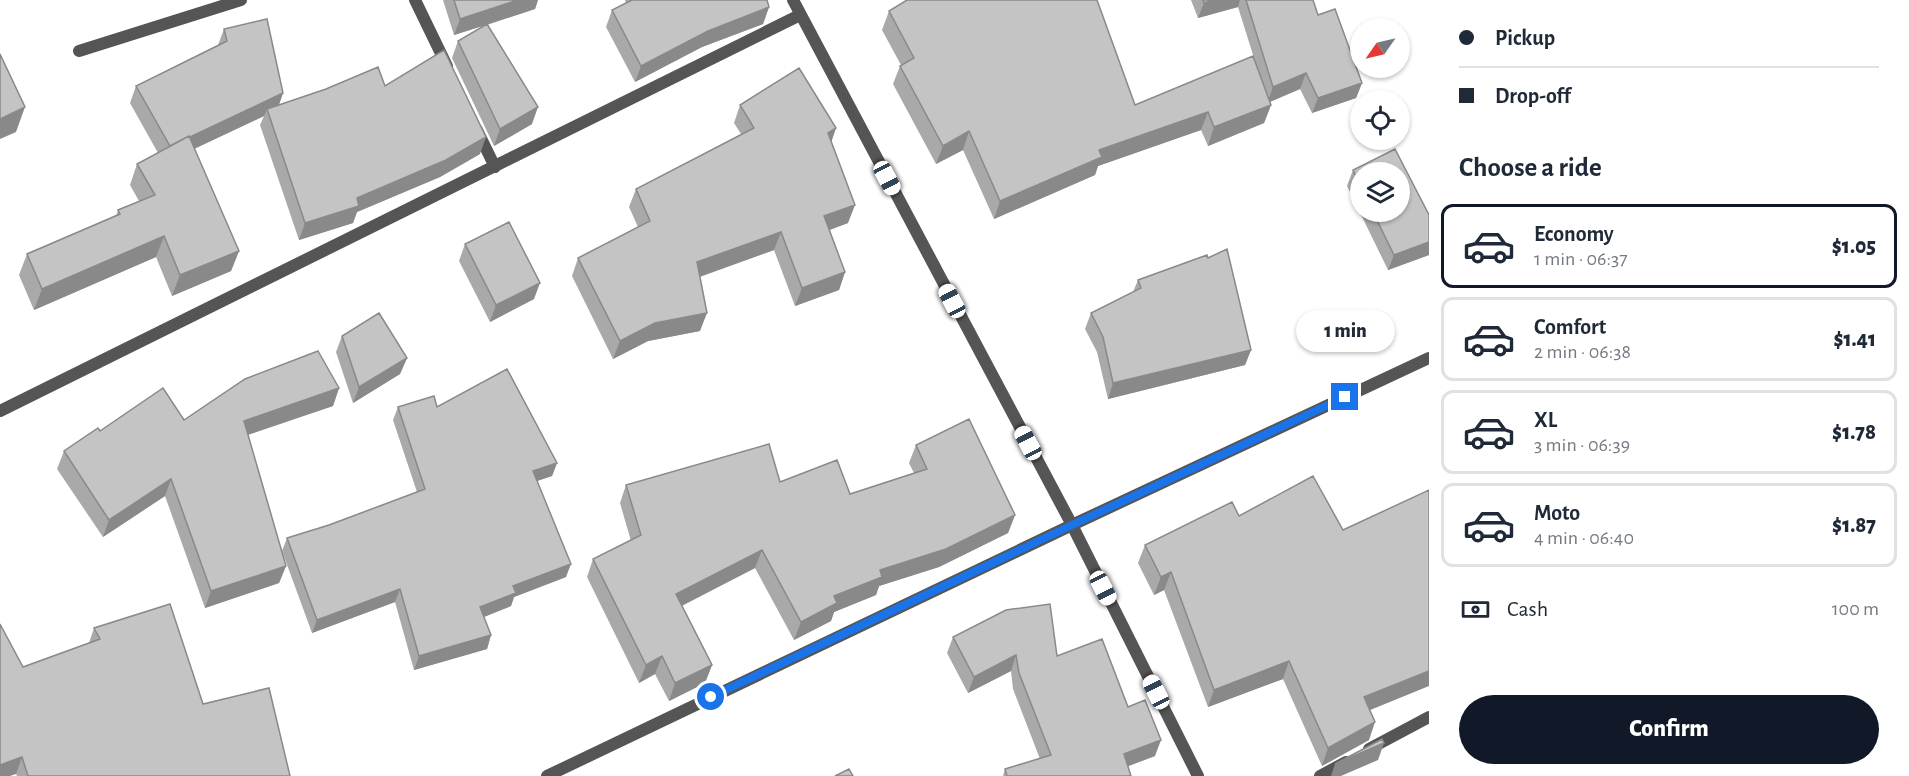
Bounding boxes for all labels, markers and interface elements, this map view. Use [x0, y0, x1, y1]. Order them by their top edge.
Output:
north arrow [1350, 18, 1410, 78]
map controls [1350, 18, 1410, 222]
text: Pickup [1495, 27, 1555, 49]
text: Drop-off [1495, 85, 1571, 107]
button: locate [1350, 90, 1410, 150]
text: Choose a ride [1459, 154, 1602, 181]
car [871, 158, 903, 198]
button: layers [1350, 162, 1410, 222]
icon: car [1462, 219, 1516, 273]
text: Economy [1534, 223, 1614, 245]
text: $1.05 [1832, 235, 1876, 257]
text: 1 min · 06:37 [1534, 249, 1628, 269]
car [936, 281, 968, 321]
callout: 1 min [1296, 310, 1394, 352]
icon: car [1462, 312, 1516, 366]
text: Comfort [1534, 316, 1606, 338]
text: 1 min [1324, 321, 1367, 341]
text: $1.41 [1833, 328, 1876, 350]
text: 2 min · 06:38 [1534, 342, 1631, 362]
route end [1331, 383, 1358, 410]
icon: car [1462, 405, 1516, 459]
text: XL [1534, 409, 1557, 431]
text: $1.78 [1832, 421, 1876, 443]
car [1012, 423, 1044, 463]
text: 3 min · 06:39 [1534, 435, 1630, 455]
icon: car [1462, 498, 1516, 552]
text: Moto [1534, 502, 1580, 524]
text: $1.87 [1832, 514, 1876, 536]
text: 4 min · 06:40 [1534, 528, 1634, 548]
car [1087, 568, 1119, 608]
icon: cash [1459, 593, 1492, 626]
text: Cash [1507, 598, 1548, 620]
text: 100 m [1832, 599, 1879, 619]
car [1140, 672, 1172, 712]
route start [697, 683, 724, 710]
button: Confirm [1459, 695, 1879, 764]

